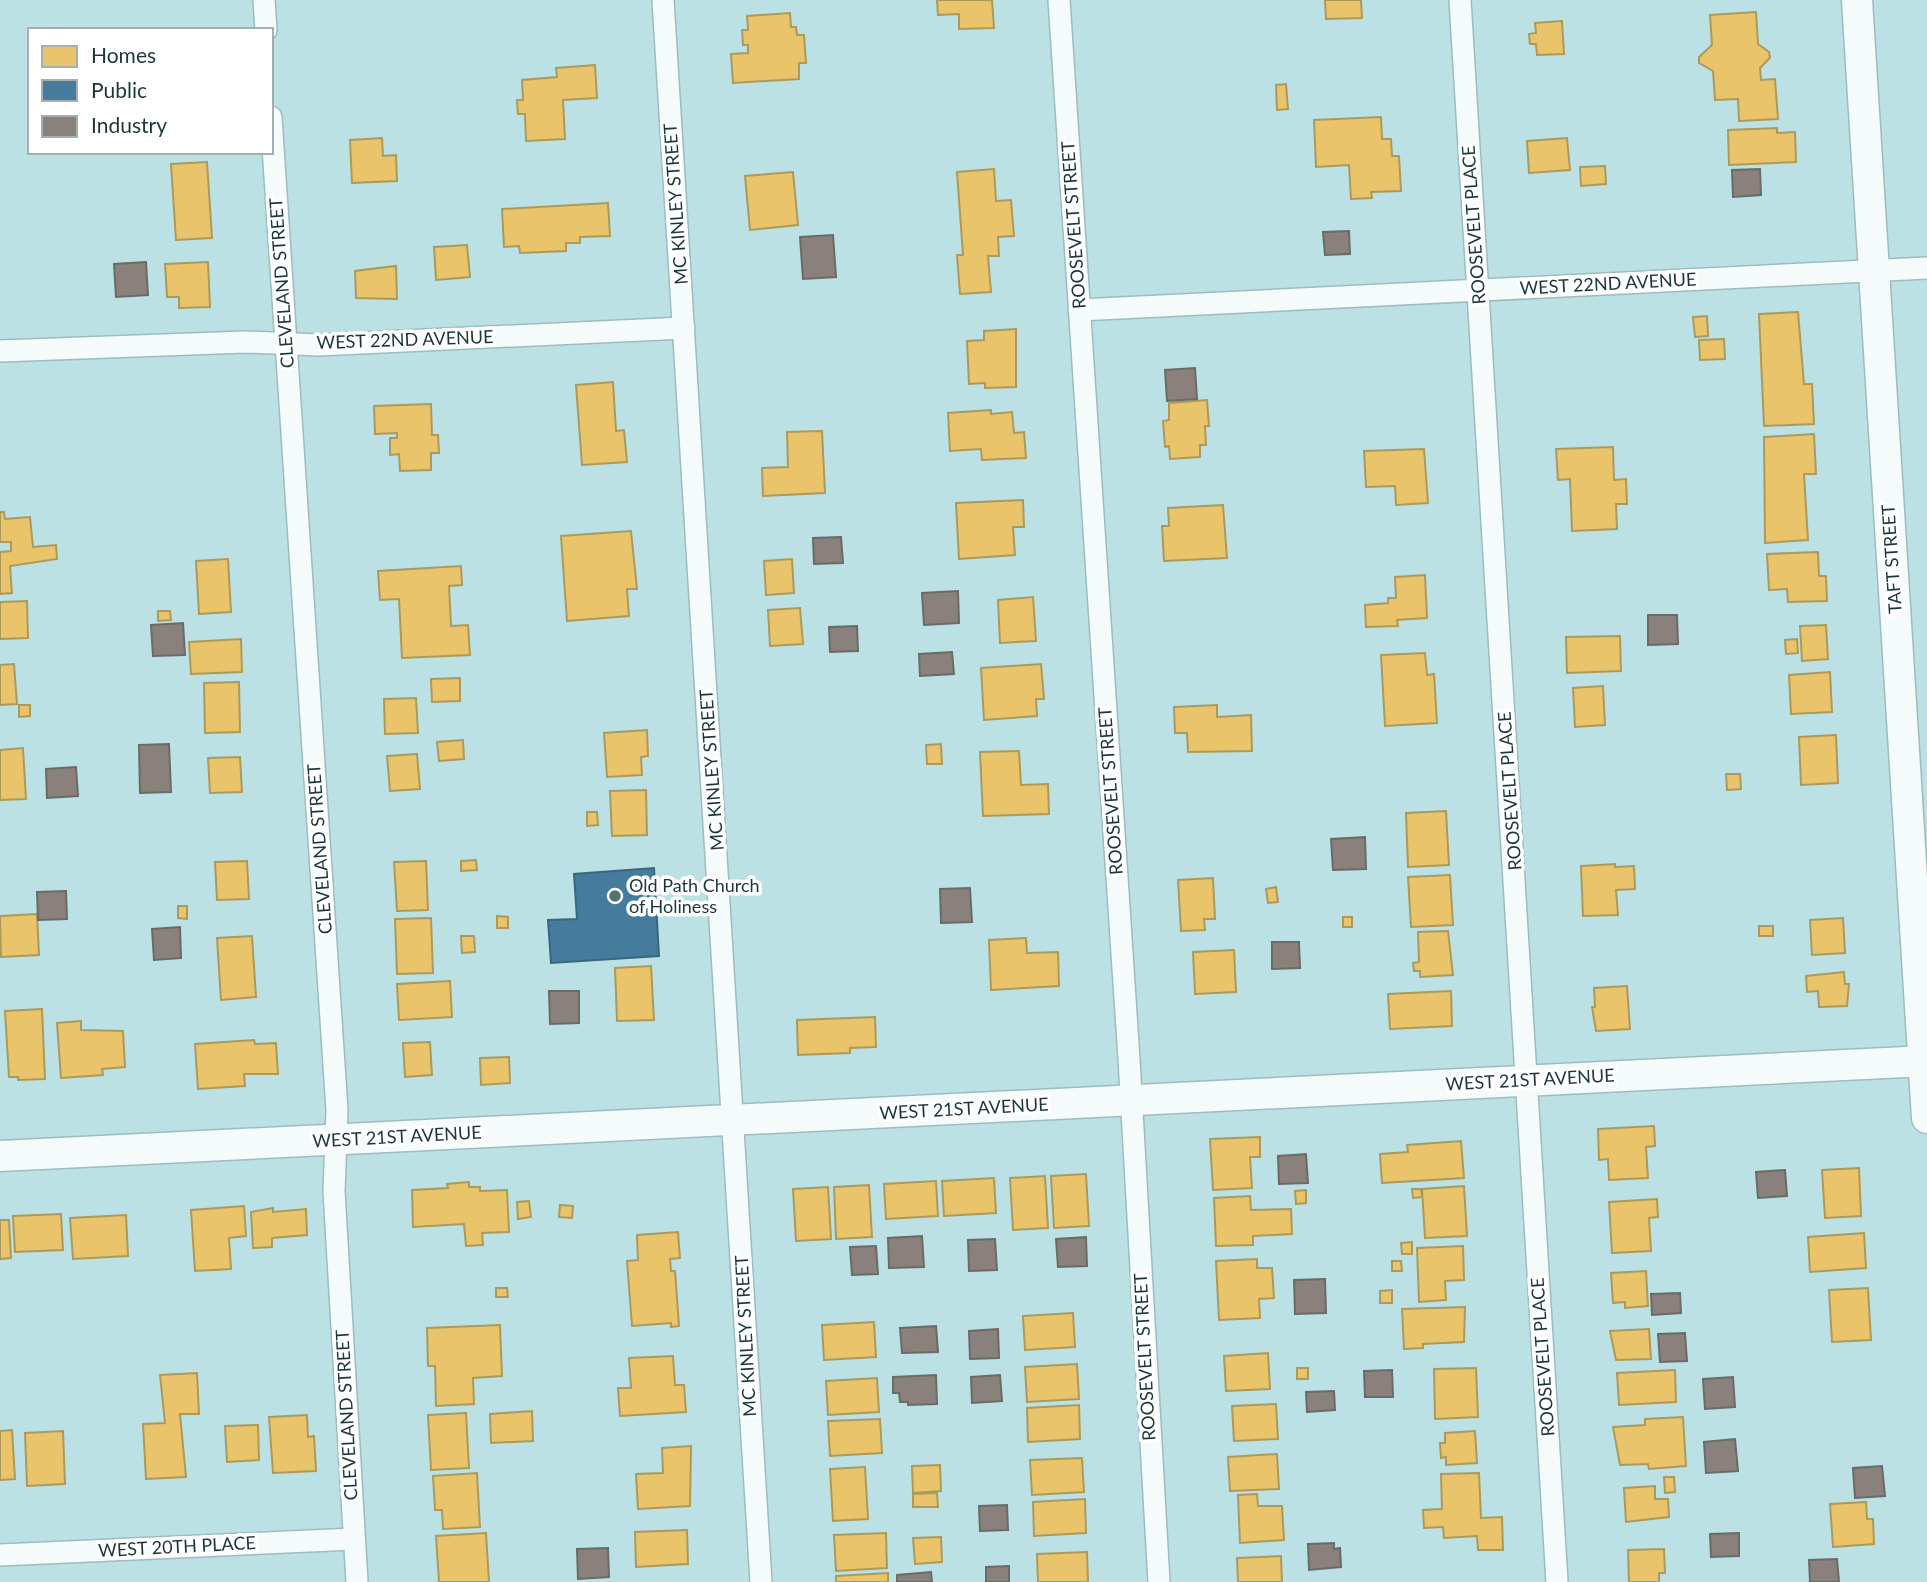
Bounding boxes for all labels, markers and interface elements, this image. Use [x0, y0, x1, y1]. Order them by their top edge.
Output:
legend [28, 28, 273, 154]
text: Homes [91, 42, 156, 67]
text: Public [91, 77, 147, 102]
text: Industry [91, 112, 167, 137]
street label: MC KINLEY STREET [658, 122, 692, 286]
street label: ROOSEVELT STREET [1056, 140, 1090, 310]
street label: ROOSEVELT PLACE [1456, 145, 1490, 305]
street label: CLEVELAND STREET [264, 197, 298, 369]
street label: WEST 22ND AVENUE [1519, 267, 1697, 299]
street label: WEST 22ND AVENUE [316, 325, 494, 353]
street label: TAFT STREET [1876, 503, 1906, 614]
street label: MC KINLEY STREET [694, 688, 728, 852]
street label: ROOSEVELT STREET [1093, 706, 1127, 876]
street label: ROOSEVELT PLACE [1492, 711, 1526, 871]
street label: CLEVELAND STREET [302, 763, 336, 935]
place label: Old Path Church of Holiness [629, 874, 760, 917]
marker: Old Path Church of Holiness [607, 888, 623, 904]
street label: WEST 21ST AVENUE [1445, 1064, 1615, 1094]
street label: WEST 21ST AVENUE [879, 1093, 1049, 1123]
street label: WEST 21ST AVENUE [312, 1121, 482, 1151]
street label: MC KINLEY STREET [730, 1254, 760, 1417]
street label: ROOSEVELT STREET [1129, 1272, 1159, 1442]
street label: ROOSEVELT PLACE [1525, 1277, 1559, 1437]
street label: CLEVELAND STREET [331, 1329, 361, 1501]
street label: WEST 20TH PLACE [98, 1531, 256, 1561]

